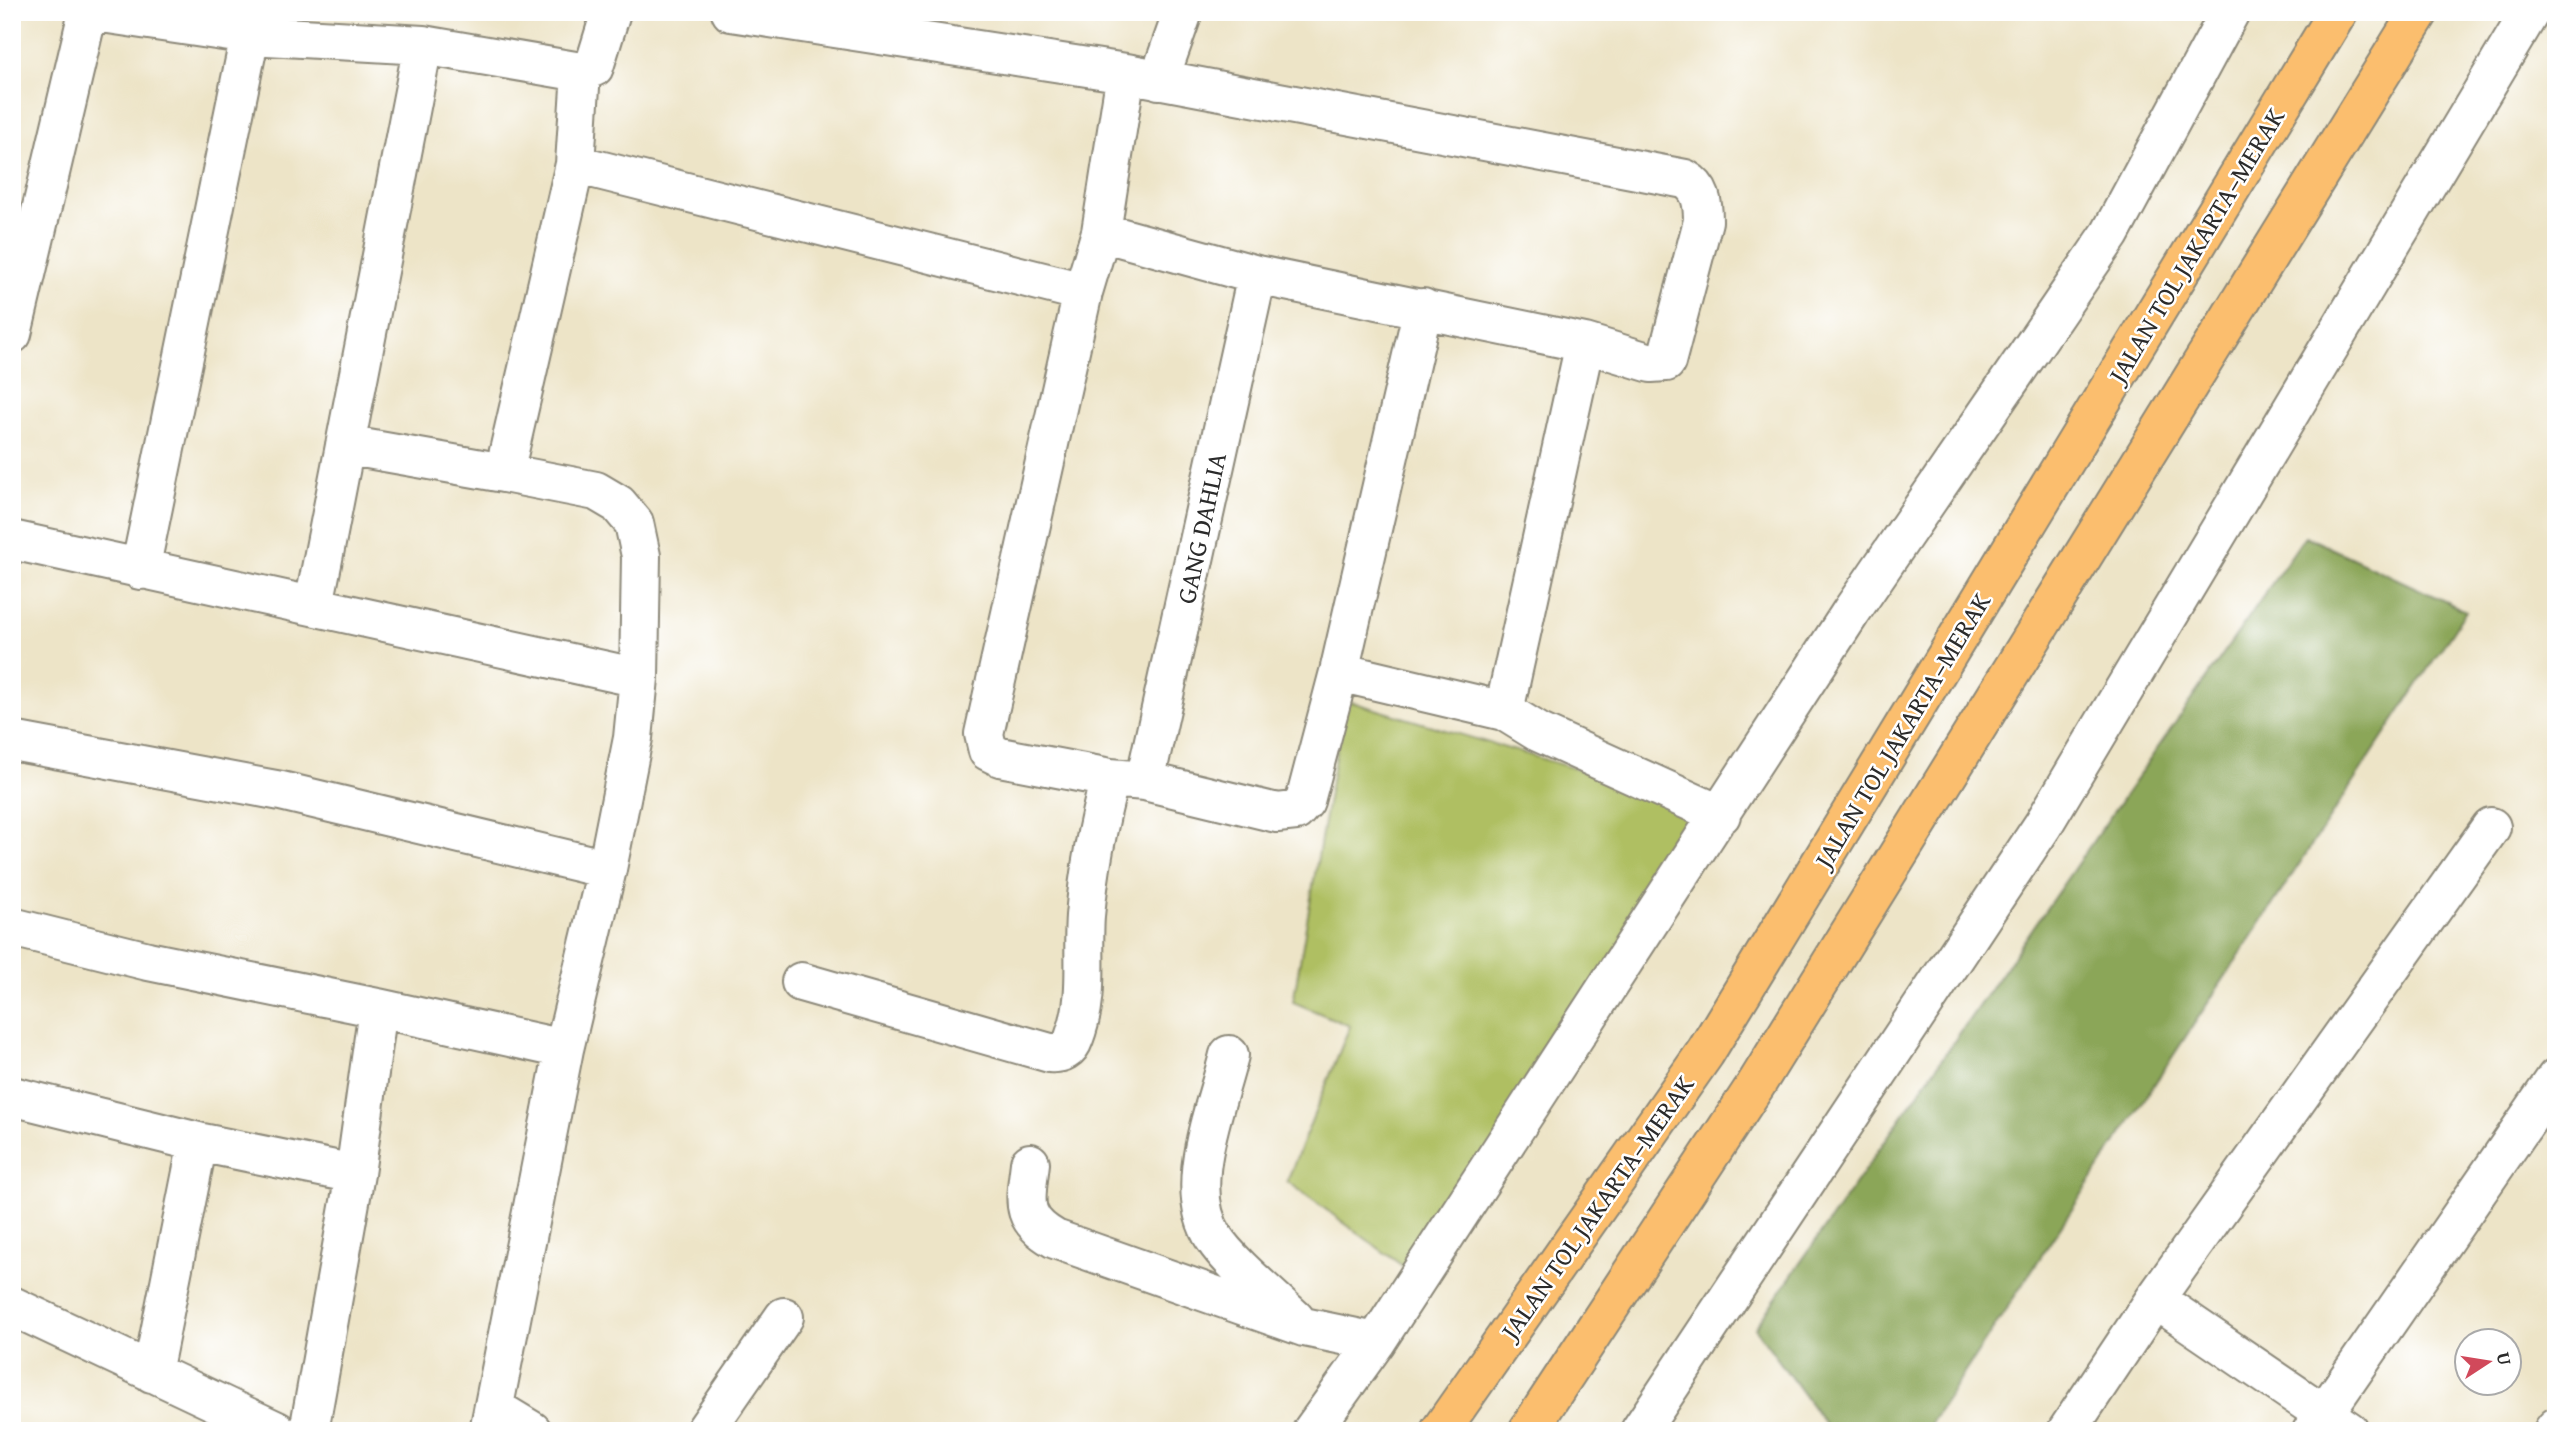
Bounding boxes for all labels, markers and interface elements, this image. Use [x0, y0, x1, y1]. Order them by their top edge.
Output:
street label: JALAN TOL JAKARTA–MERAK [2097, 99, 2294, 393]
street label: GANG DAHLIA [1166, 449, 1236, 607]
street label: JALAN TOL JAKARTA–MERAK [1803, 584, 2000, 878]
street label: JALAN TOL JAKARTA–MERAK [1489, 1066, 1704, 1350]
north arrow [2452, 1328, 2522, 1398]
text: U [2490, 1349, 2520, 1368]

